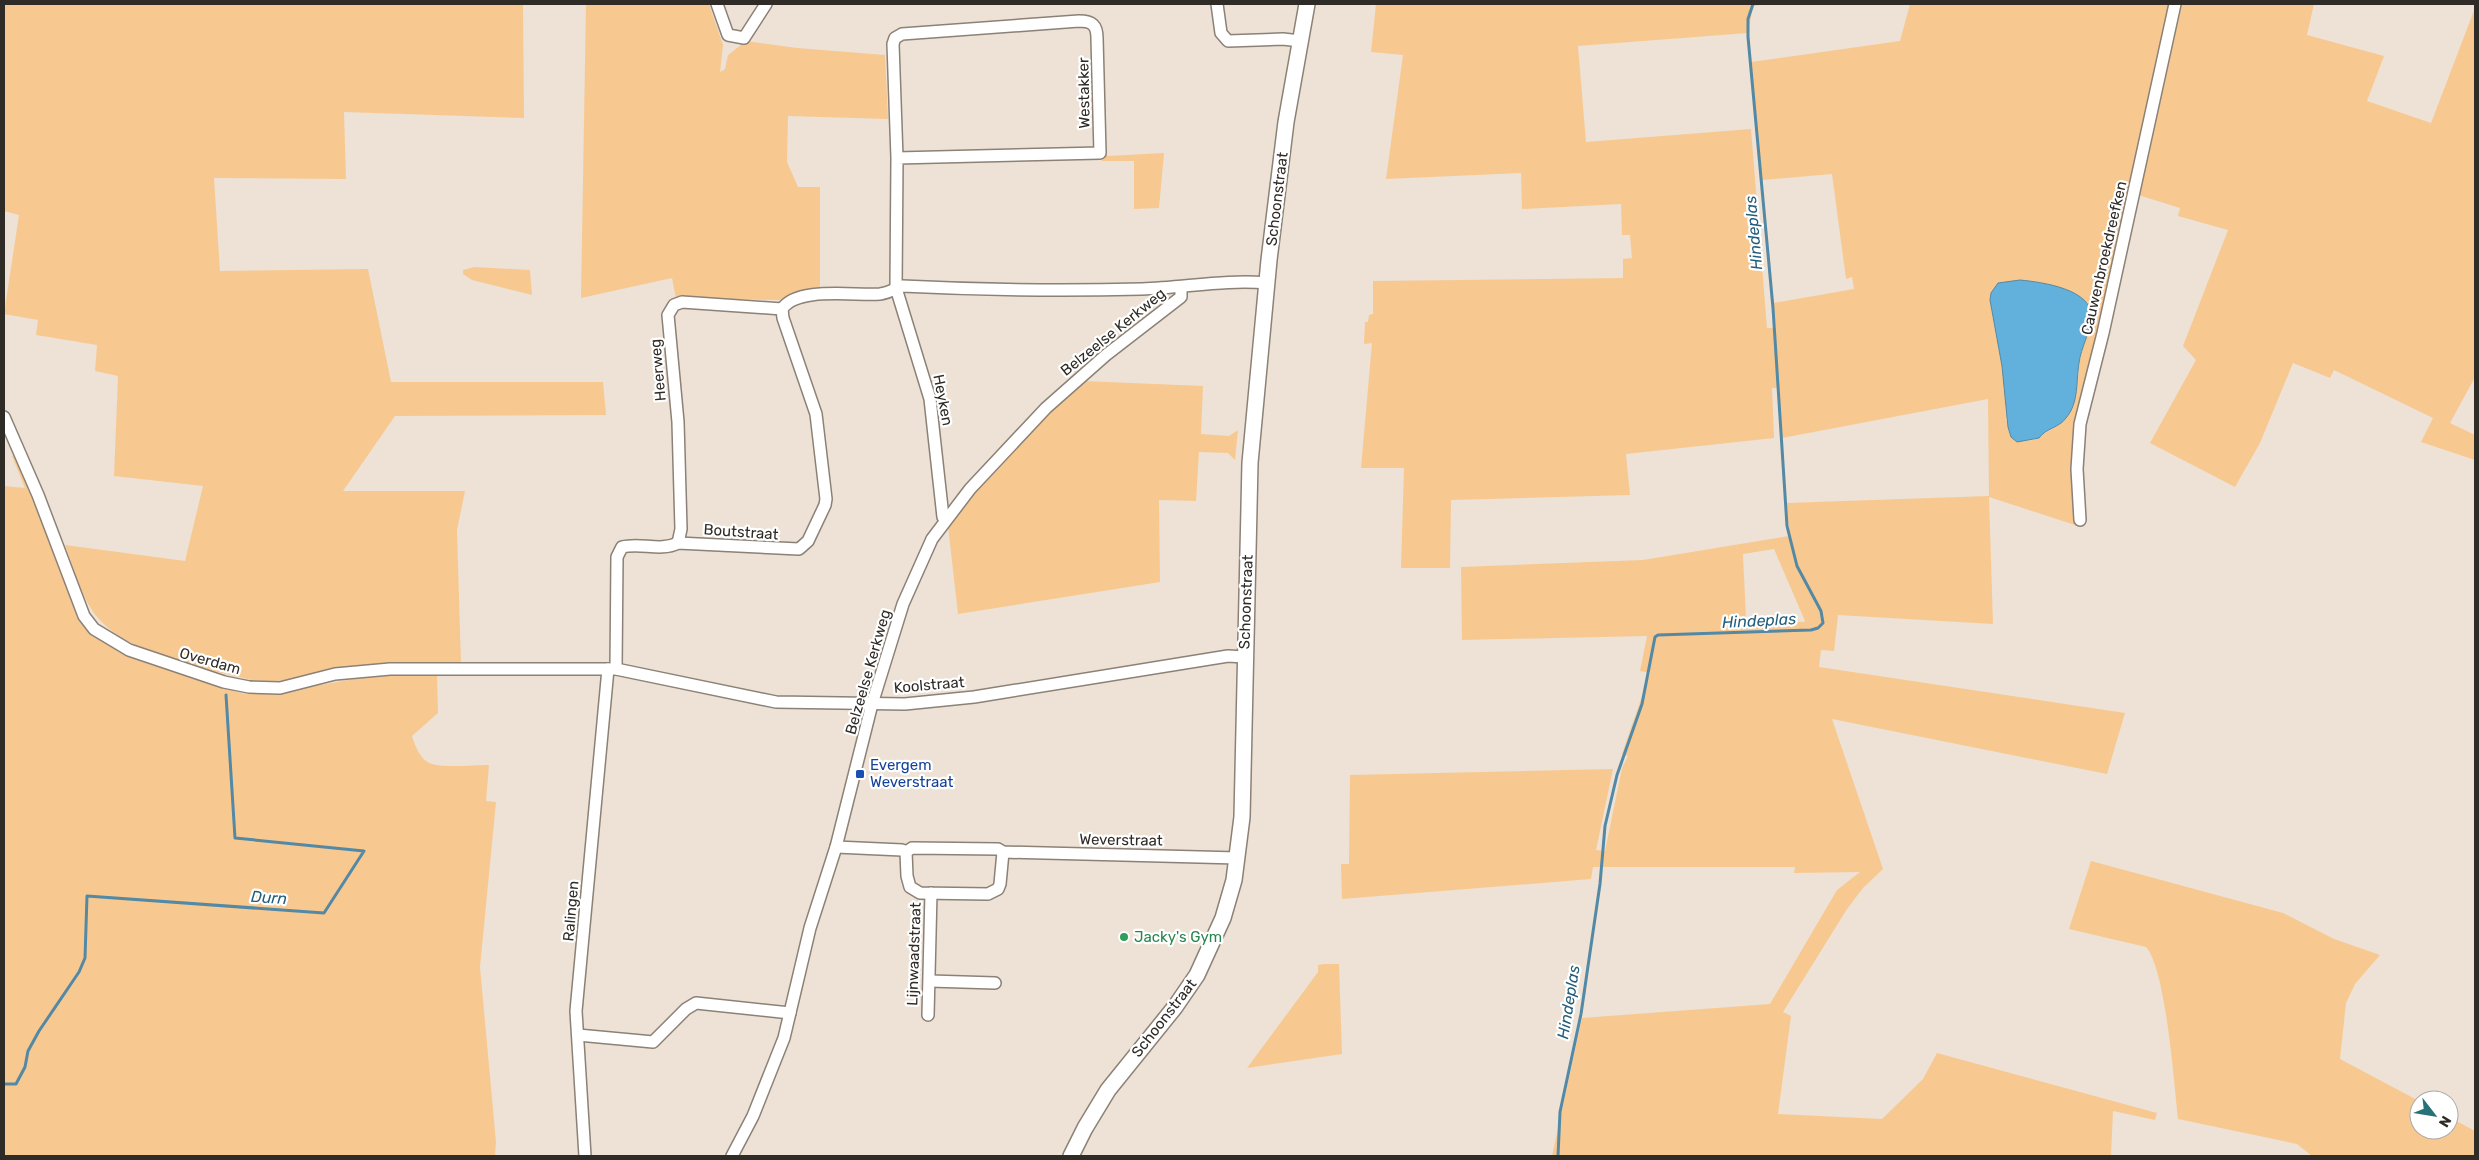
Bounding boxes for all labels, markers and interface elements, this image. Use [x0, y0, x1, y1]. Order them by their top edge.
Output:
street label: Westakker [1074, 57, 1094, 129]
street label: Schoonstraat [1262, 151, 1292, 247]
street label: Cauwenbroekdreefken [2078, 179, 2130, 337]
water label: Hindeplas [1741, 195, 1766, 271]
street label: Belzeelse Kerkweg [1057, 284, 1169, 380]
street label: Heerweg [646, 338, 670, 402]
street label: Heyken [929, 373, 957, 427]
street label: Boutstraat [703, 520, 779, 544]
street label: Schoonstraat [1235, 554, 1257, 650]
street label: Belzeelse Kerkweg [842, 607, 894, 737]
water label: Hindeplas [1721, 609, 1797, 632]
street label: Overdam [177, 644, 243, 678]
street label: Koolstraat [893, 673, 965, 697]
place label: Evergem Weverstraat [870, 756, 954, 791]
marker: Evergem Weverstraat [854, 768, 866, 780]
street label: Weverstraat [1079, 830, 1163, 850]
street label: Ralingen [559, 880, 583, 942]
water label: Durn [250, 887, 288, 908]
street label: Lijnwaadstraat [903, 902, 925, 1006]
place label: Jacky's Gym [1134, 928, 1222, 946]
marker: Jacky's Gym [1118, 931, 1130, 943]
water label: Hindeplas [1553, 964, 1584, 1040]
street label: Schoonstraat [1128, 975, 1200, 1061]
north arrow [2409, 1090, 2459, 1140]
text: N [2435, 1113, 2455, 1130]

